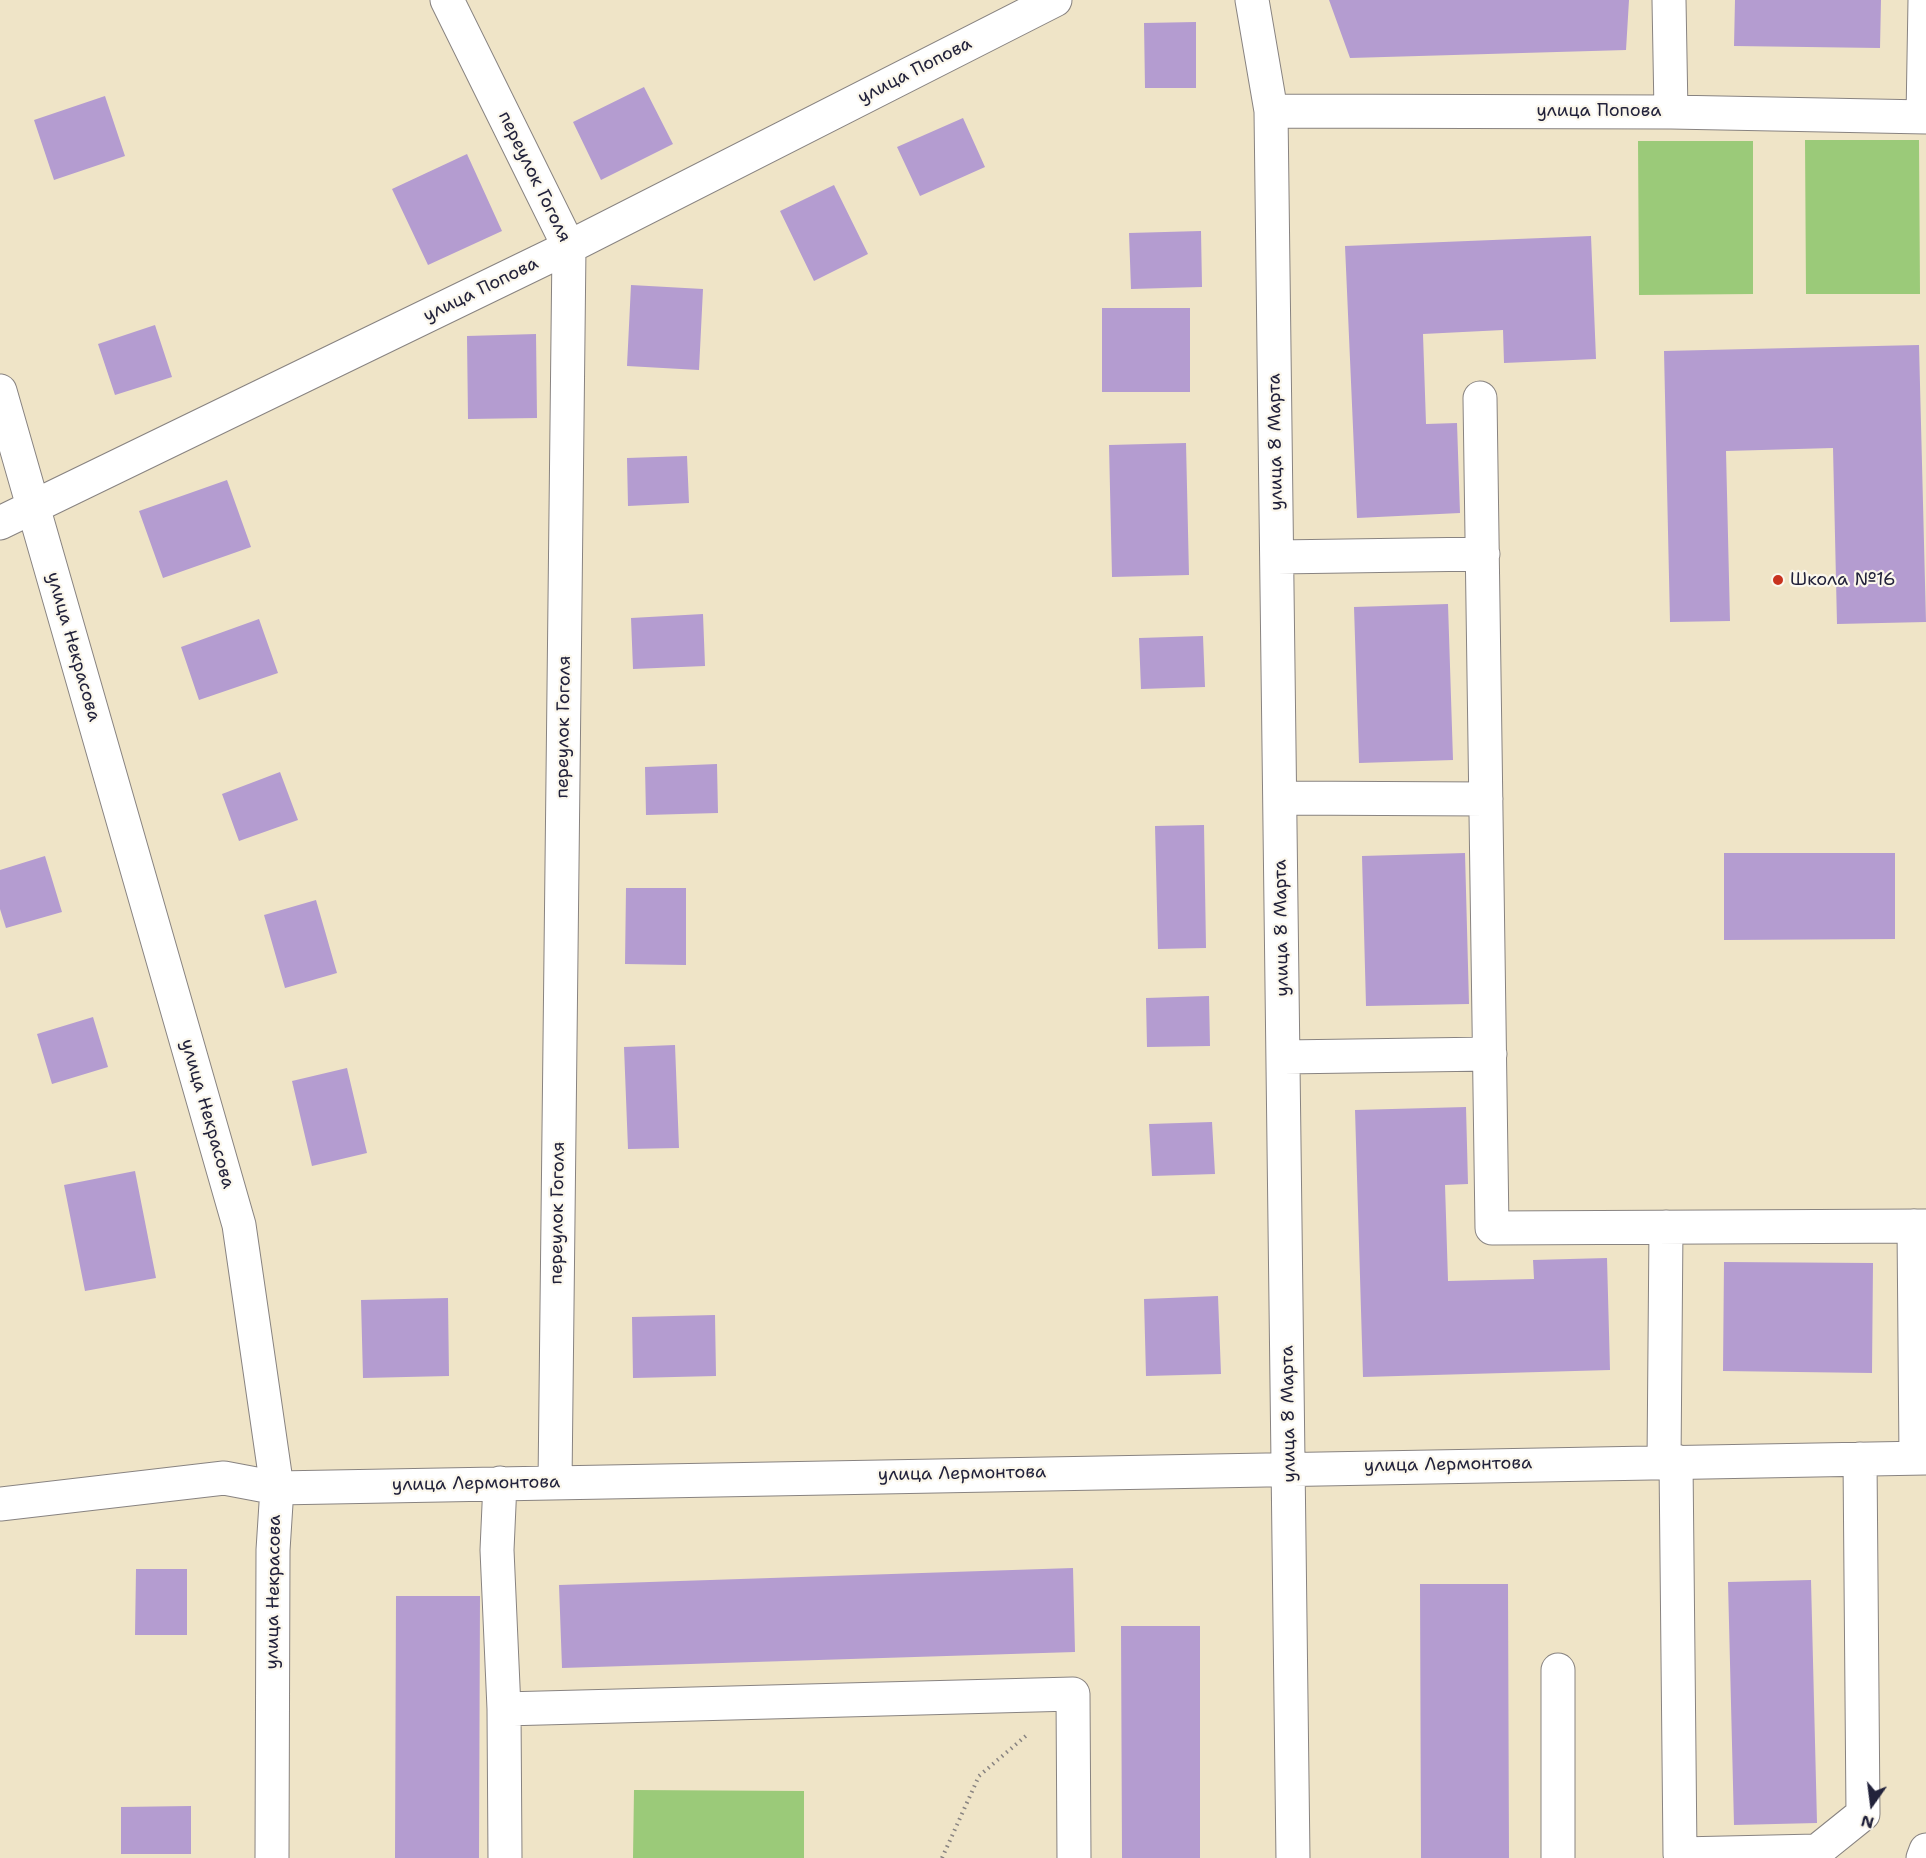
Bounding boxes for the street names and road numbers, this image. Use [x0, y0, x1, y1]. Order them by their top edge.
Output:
street label: улица Попова [854, 33, 976, 109]
street label: улица Попова [1536, 100, 1662, 122]
street label: переулок Гоголя [493, 108, 575, 246]
street label: улица Попова [420, 253, 542, 327]
street label: улица 8 Марта [1264, 373, 1288, 511]
street label: улица Некрасова [41, 570, 105, 724]
street label: переулок Гоголя [552, 655, 576, 799]
street label: улица 8 Марта [1270, 859, 1294, 997]
street label: улица Некрасова [175, 1037, 239, 1191]
street label: переулок Гоголя [546, 1141, 570, 1285]
street label: улица 8 Марта [1277, 1345, 1301, 1483]
street label: улица Лермонтова [1364, 1453, 1532, 1477]
street label: улица Лермонтова [878, 1462, 1046, 1486]
street label: улица Лермонтова [392, 1472, 560, 1496]
street label: улица Некрасова [262, 1514, 286, 1670]

